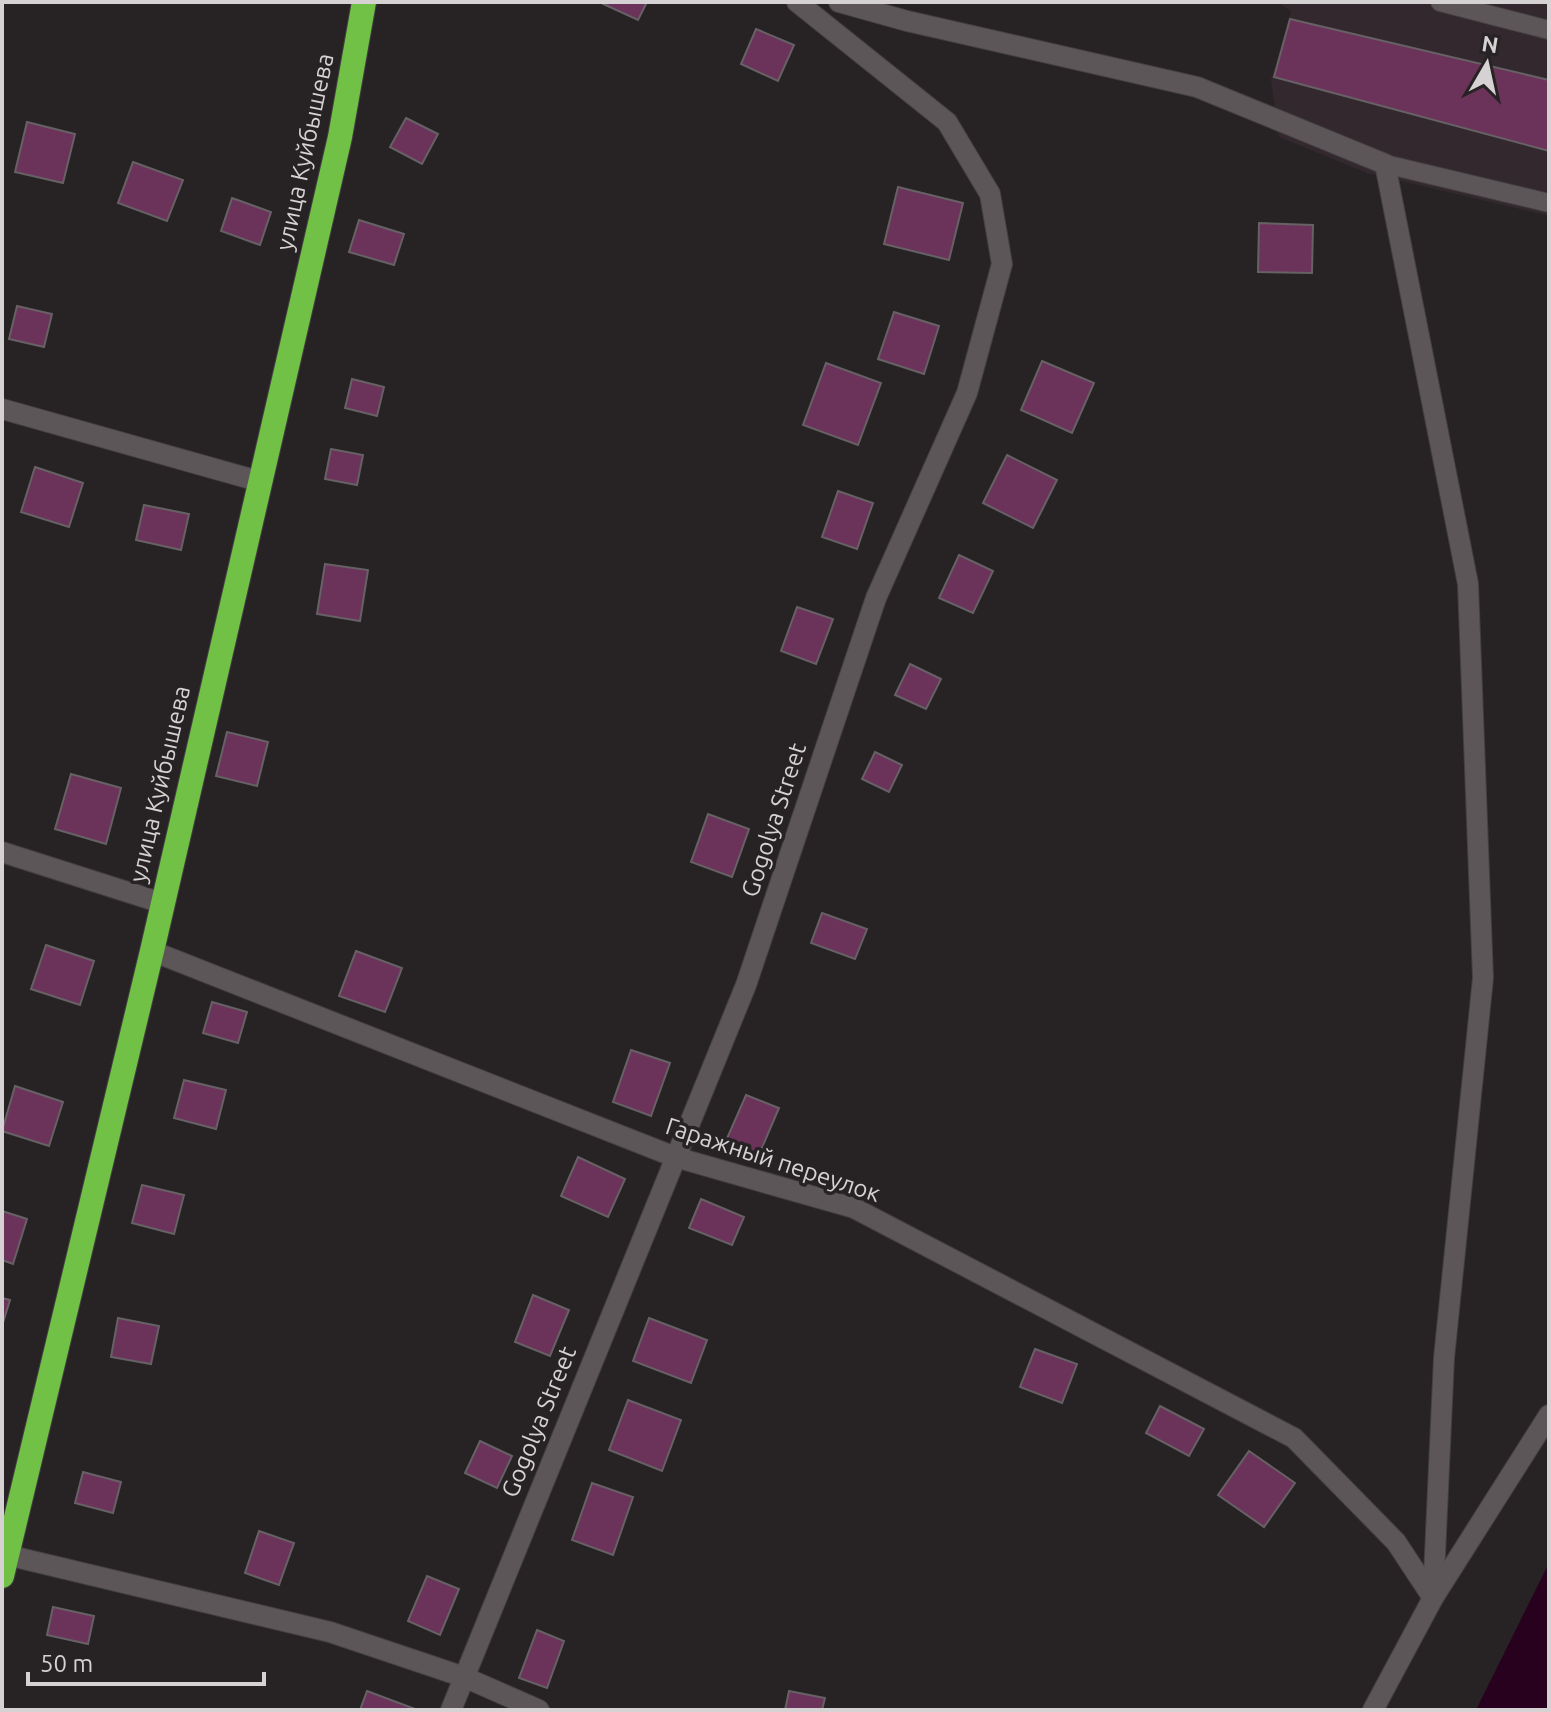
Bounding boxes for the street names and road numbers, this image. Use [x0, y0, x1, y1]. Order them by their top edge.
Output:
street label: улица Куйбышева [270, 51, 339, 253]
street label: улица Куйбышева [124, 683, 195, 885]
street label: Gogolya Street [736, 739, 811, 900]
street label: Гаражный переулок [663, 1112, 884, 1207]
street label: Gogolya Street [496, 1342, 581, 1501]

